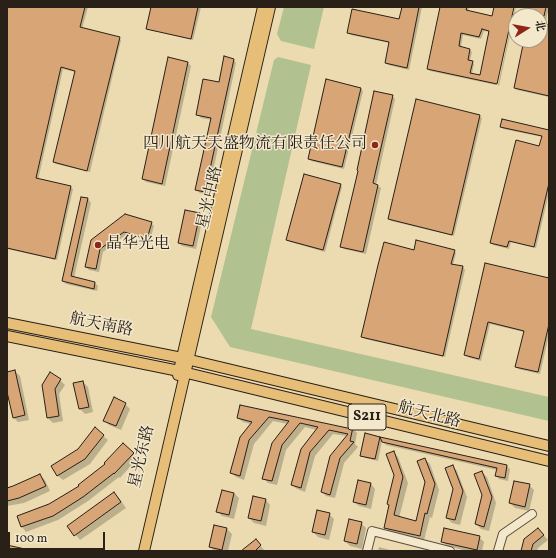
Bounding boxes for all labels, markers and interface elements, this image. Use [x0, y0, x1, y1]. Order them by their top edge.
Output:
north arrow [508, 8, 548, 48]
text: 北 [531, 19, 548, 33]
place label: 四川航天天盛物流有限责任公司 [143, 135, 367, 155]
marker: 四川航天天盛物流有限责任公司 [370, 140, 380, 150]
street label: 星光中路 [194, 165, 228, 231]
place label: 晶华光电 [106, 235, 170, 255]
marker: 晶华光电 [93, 240, 103, 250]
street label: 航天南路 [68, 310, 134, 342]
street label: 航天北路 [396, 399, 462, 433]
road number: S211 [348, 404, 386, 430]
street label: 星光东路 [126, 424, 160, 490]
scale bar [10, 524, 107, 550]
text: 100 m [15, 531, 47, 547]

